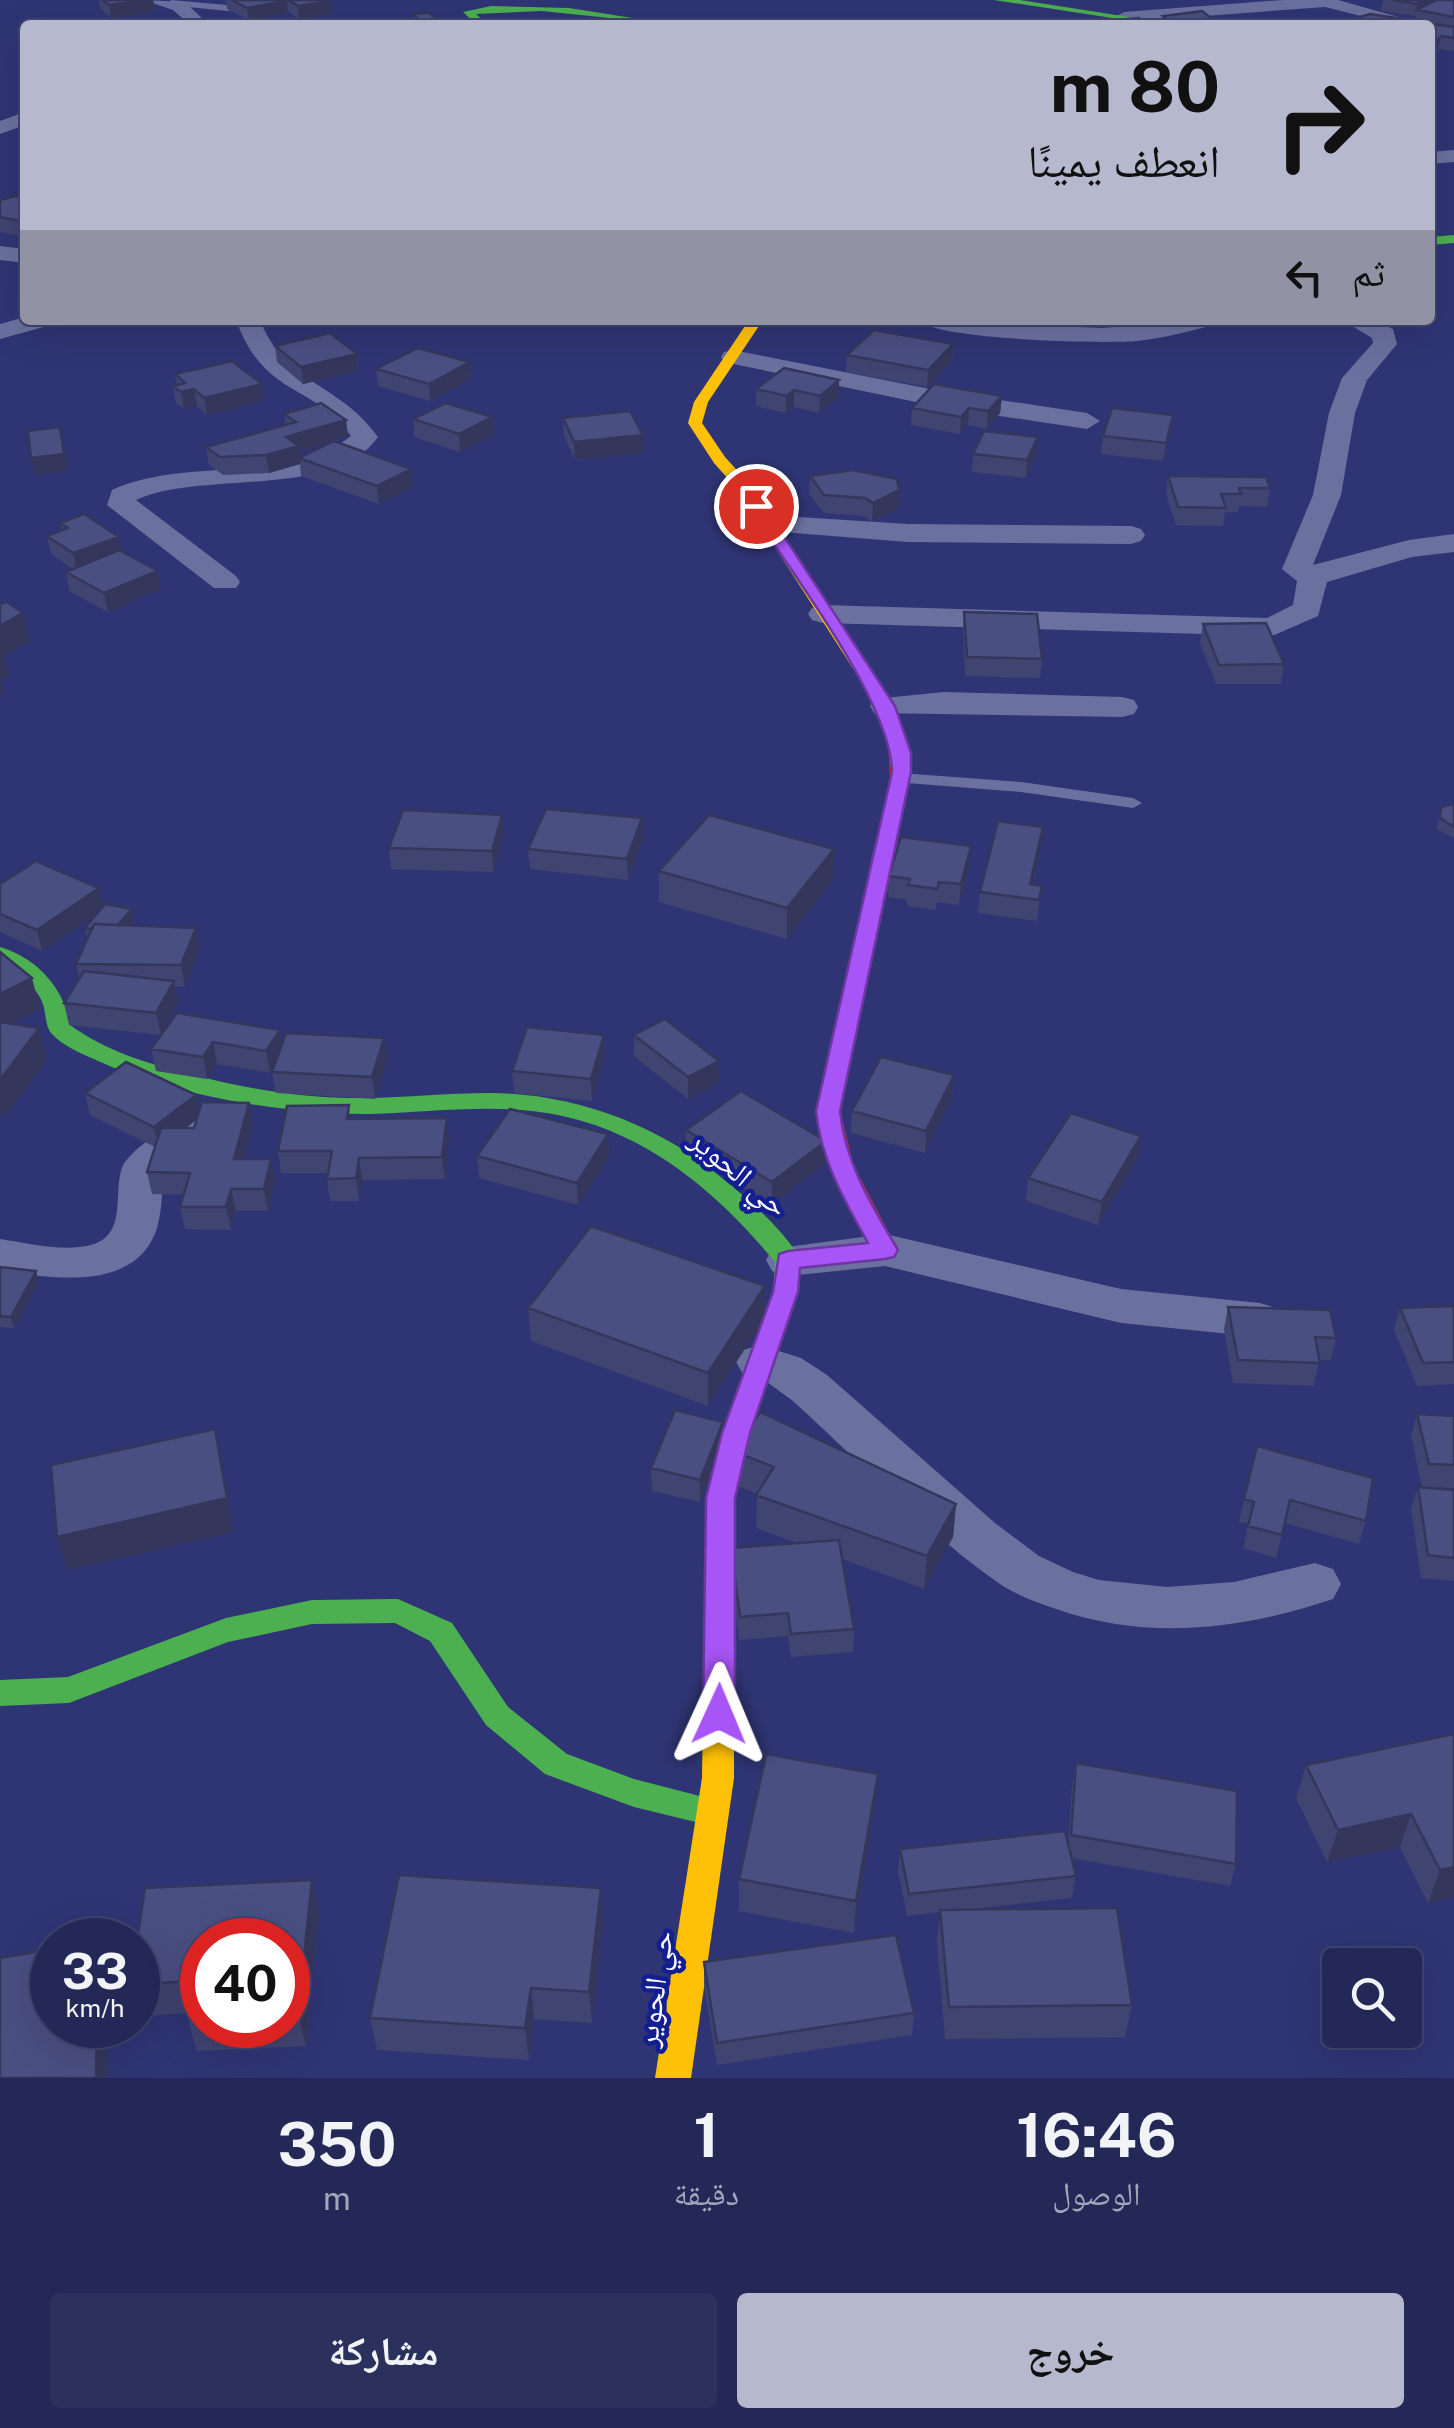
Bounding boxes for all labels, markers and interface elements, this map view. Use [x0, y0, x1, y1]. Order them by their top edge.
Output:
text: 80 m [1050, 45, 1220, 128]
icon: right [1255, 60, 1385, 190]
text: انعطف يمينًا [1028, 134, 1220, 187]
icon: left [1277, 250, 1332, 305]
text: ثم [1352, 250, 1385, 295]
pin [714, 464, 799, 549]
icon: arrive [729, 479, 784, 534]
street label: حي الحوير [678, 1120, 796, 1229]
position arrow [667, 1662, 771, 1766]
speed limit sign: 40 [180, 1918, 310, 2048]
street label: حي الحوير [628, 1928, 687, 2051]
text: 33 [62, 1941, 128, 2000]
map controls [1322, 1948, 1422, 2048]
button: search [1322, 1948, 1422, 2048]
text: km/h [66, 1993, 124, 2023]
text: 1 [694, 2100, 719, 2171]
text: 16:46 [1016, 2100, 1177, 2171]
text: 350 [277, 2109, 396, 2180]
text: دقيقة [674, 2175, 739, 2212]
text: الوصول [1052, 2175, 1141, 2212]
text: m [323, 2180, 351, 2217]
button: مشاركة [50, 2293, 717, 2408]
button: خروج [737, 2293, 1404, 2408]

